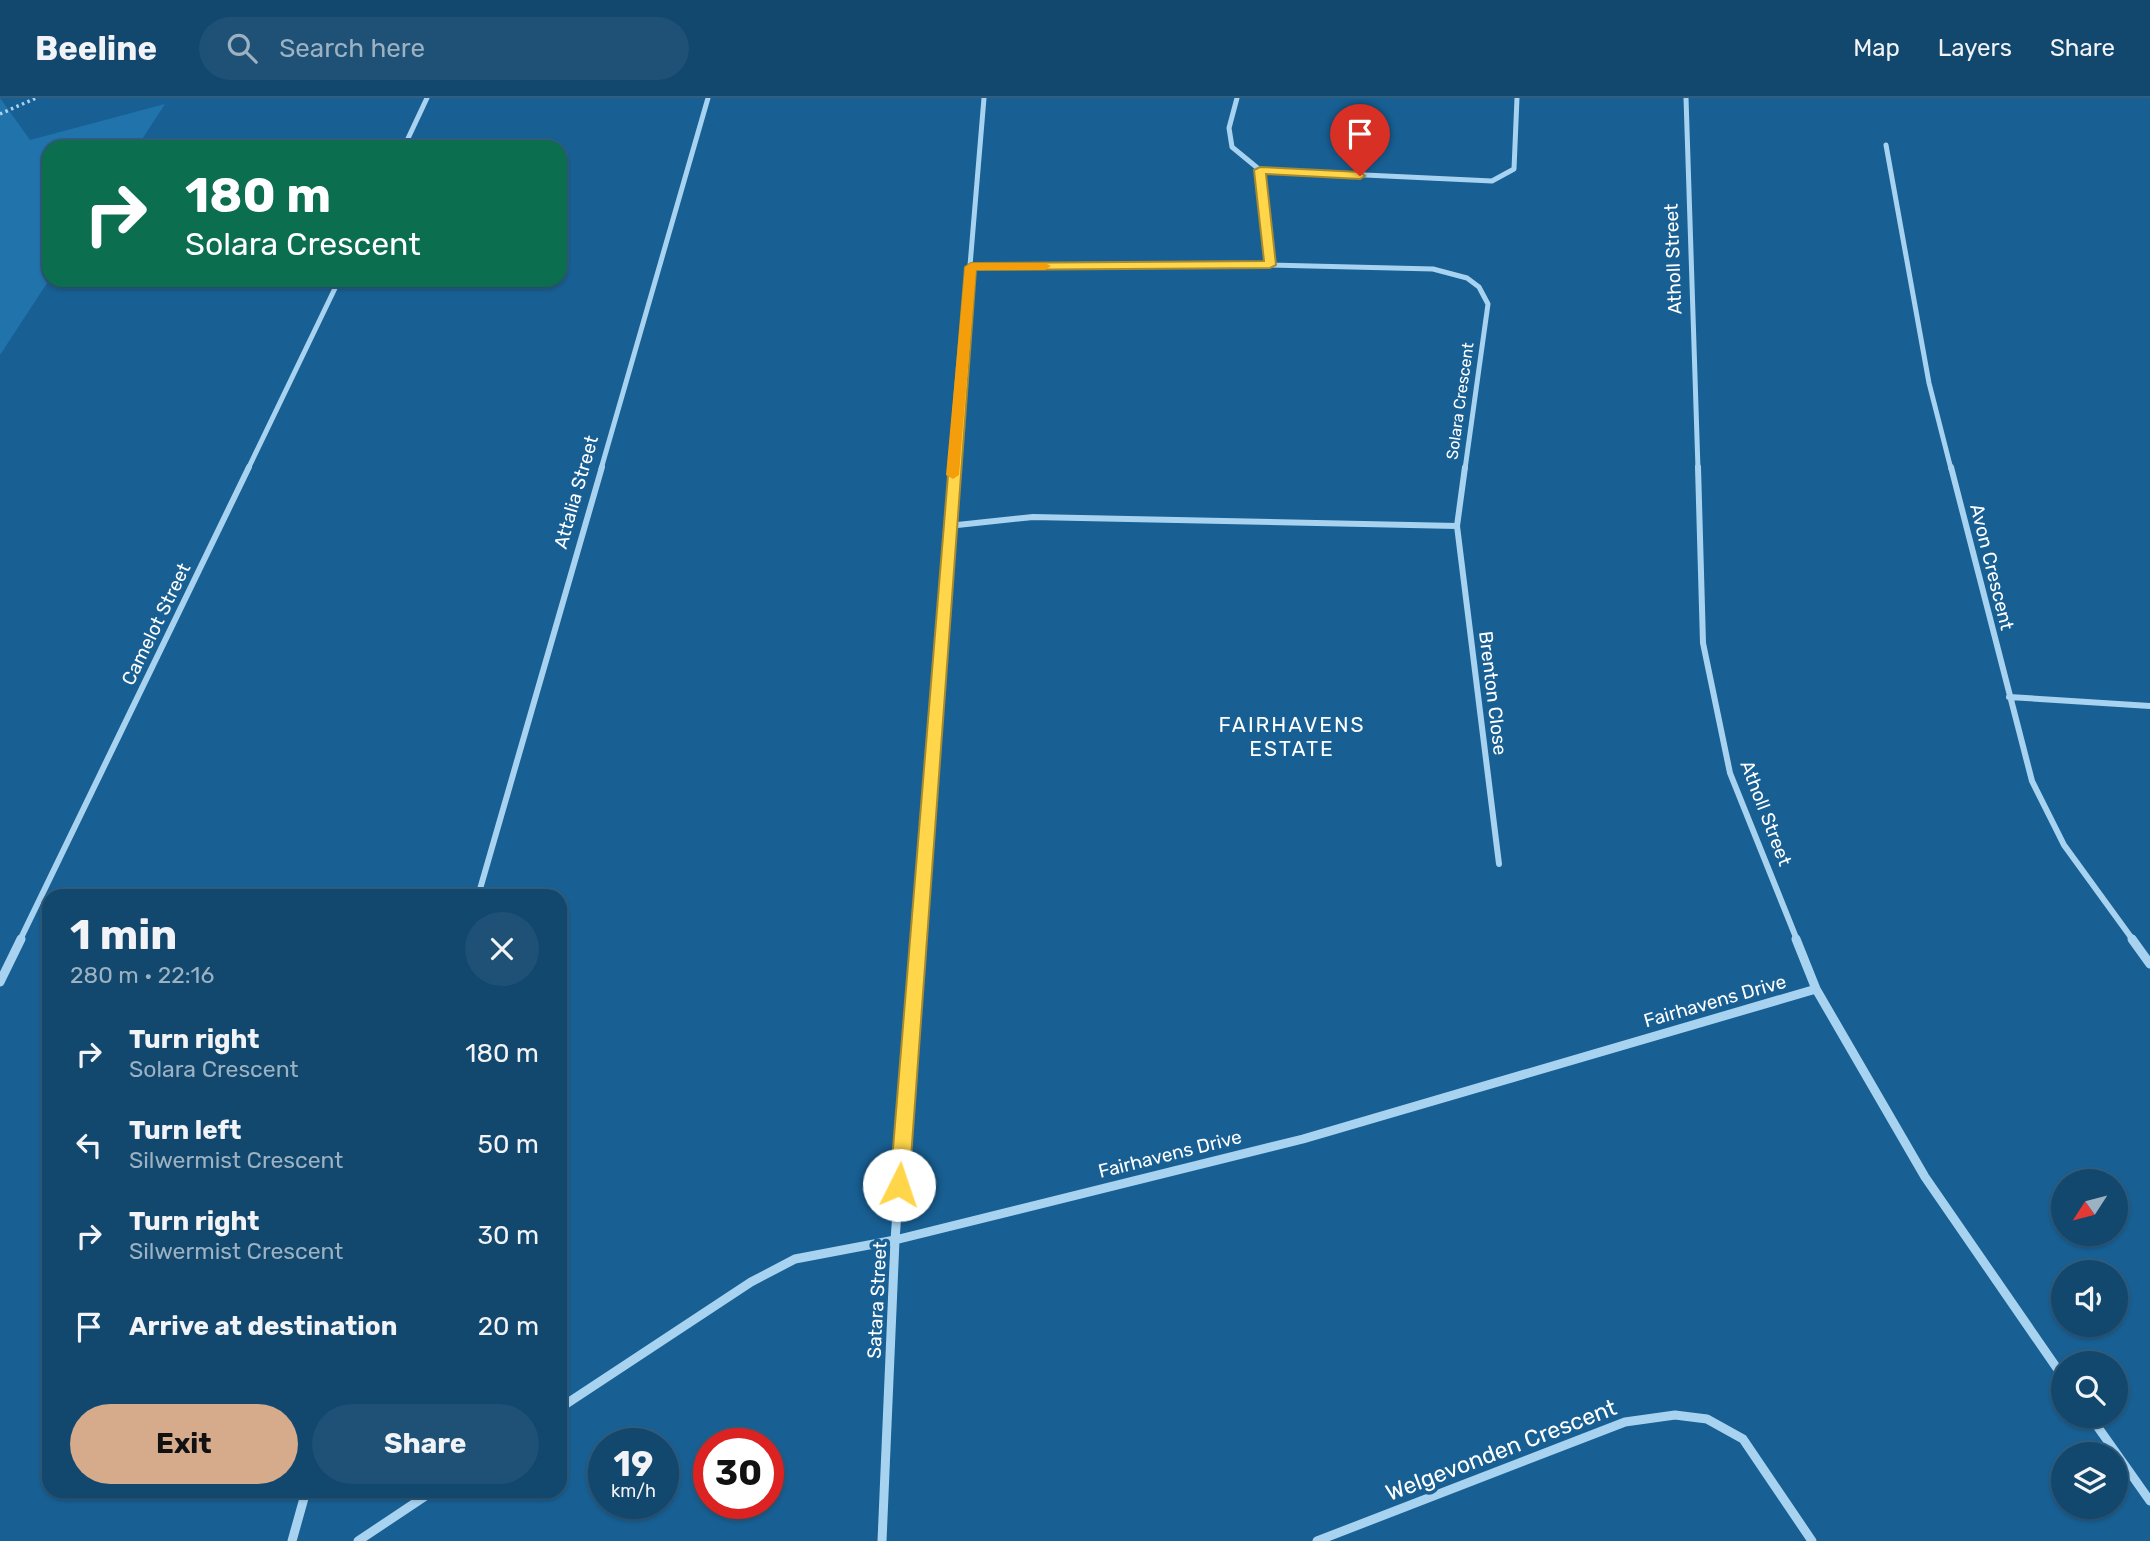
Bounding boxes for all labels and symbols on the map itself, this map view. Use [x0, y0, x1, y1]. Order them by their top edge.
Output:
pin [1330, 104, 1390, 176]
street label: Atholl Street [1660, 203, 1686, 315]
street label: Solara Crescent [1442, 341, 1478, 461]
street label: Attalia Street [549, 432, 603, 551]
street label: Avon Crescent [1965, 501, 2019, 633]
street label: Camelot Street [116, 559, 196, 689]
street label: Brenton Close [1474, 630, 1512, 756]
district label: FAIRHAVENS ESTATE [1218, 712, 1366, 761]
street label: Atholl Street [1735, 757, 1797, 869]
street label: Fairhavens Drive [1641, 970, 1789, 1032]
street label: Fairhavens Drive [1096, 1125, 1244, 1183]
position arrow [862, 1148, 936, 1222]
north arrow [2051, 1169, 2128, 1246]
street label: Satara Street [862, 1240, 892, 1359]
street label: Welgevonden Crescent [1382, 1393, 1620, 1507]
speed limit sign: 30 [693, 1428, 784, 1519]

